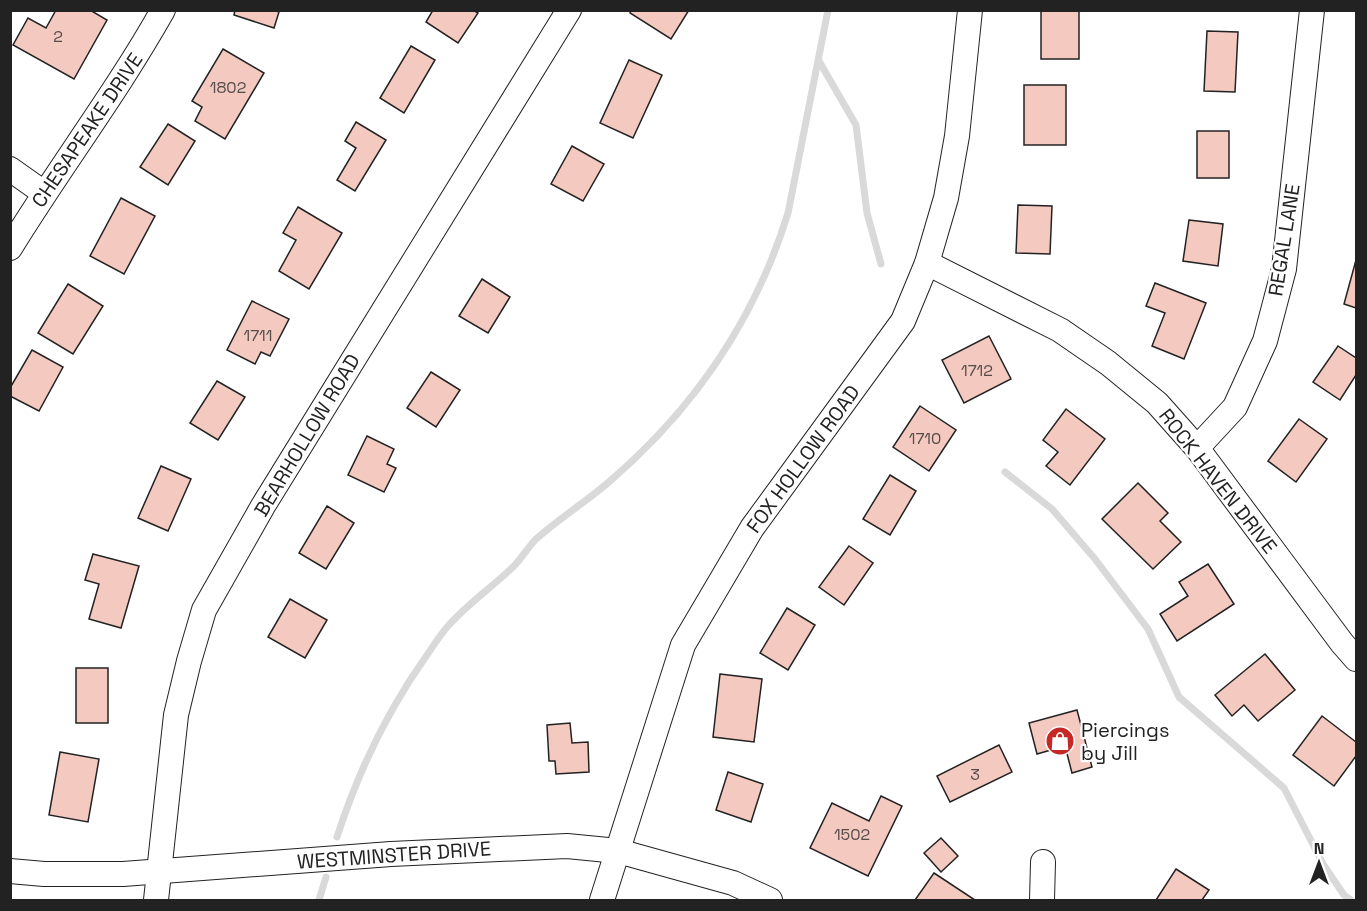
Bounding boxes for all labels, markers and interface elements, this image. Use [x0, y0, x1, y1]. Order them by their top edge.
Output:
house number: 2 [53, 26, 63, 47]
street label: CHESAPEAKE DRIVE [26, 48, 148, 212]
house number: 1802 [210, 77, 246, 98]
street label: REGAL LANE [1262, 182, 1306, 298]
house number: 1711 [244, 325, 272, 346]
street label: BEARHOLLOW ROAD [248, 349, 366, 521]
house number: 1712 [961, 360, 993, 381]
street label: FOX HOLLOW ROAD [741, 380, 865, 538]
street label: ROCK HAVEN DRIVE [1153, 403, 1283, 559]
house number: 1710 [909, 428, 941, 449]
place label: Piercings by Jill [1081, 717, 1169, 766]
shop icon: Piercings by Jill [1044, 725, 1076, 757]
house number: 3 [970, 764, 980, 785]
house number: 1502 [834, 824, 870, 845]
north arrow [1289, 833, 1349, 893]
street label: WESTMINSTER DRIVE [296, 835, 492, 875]
text: N [1314, 838, 1324, 859]

